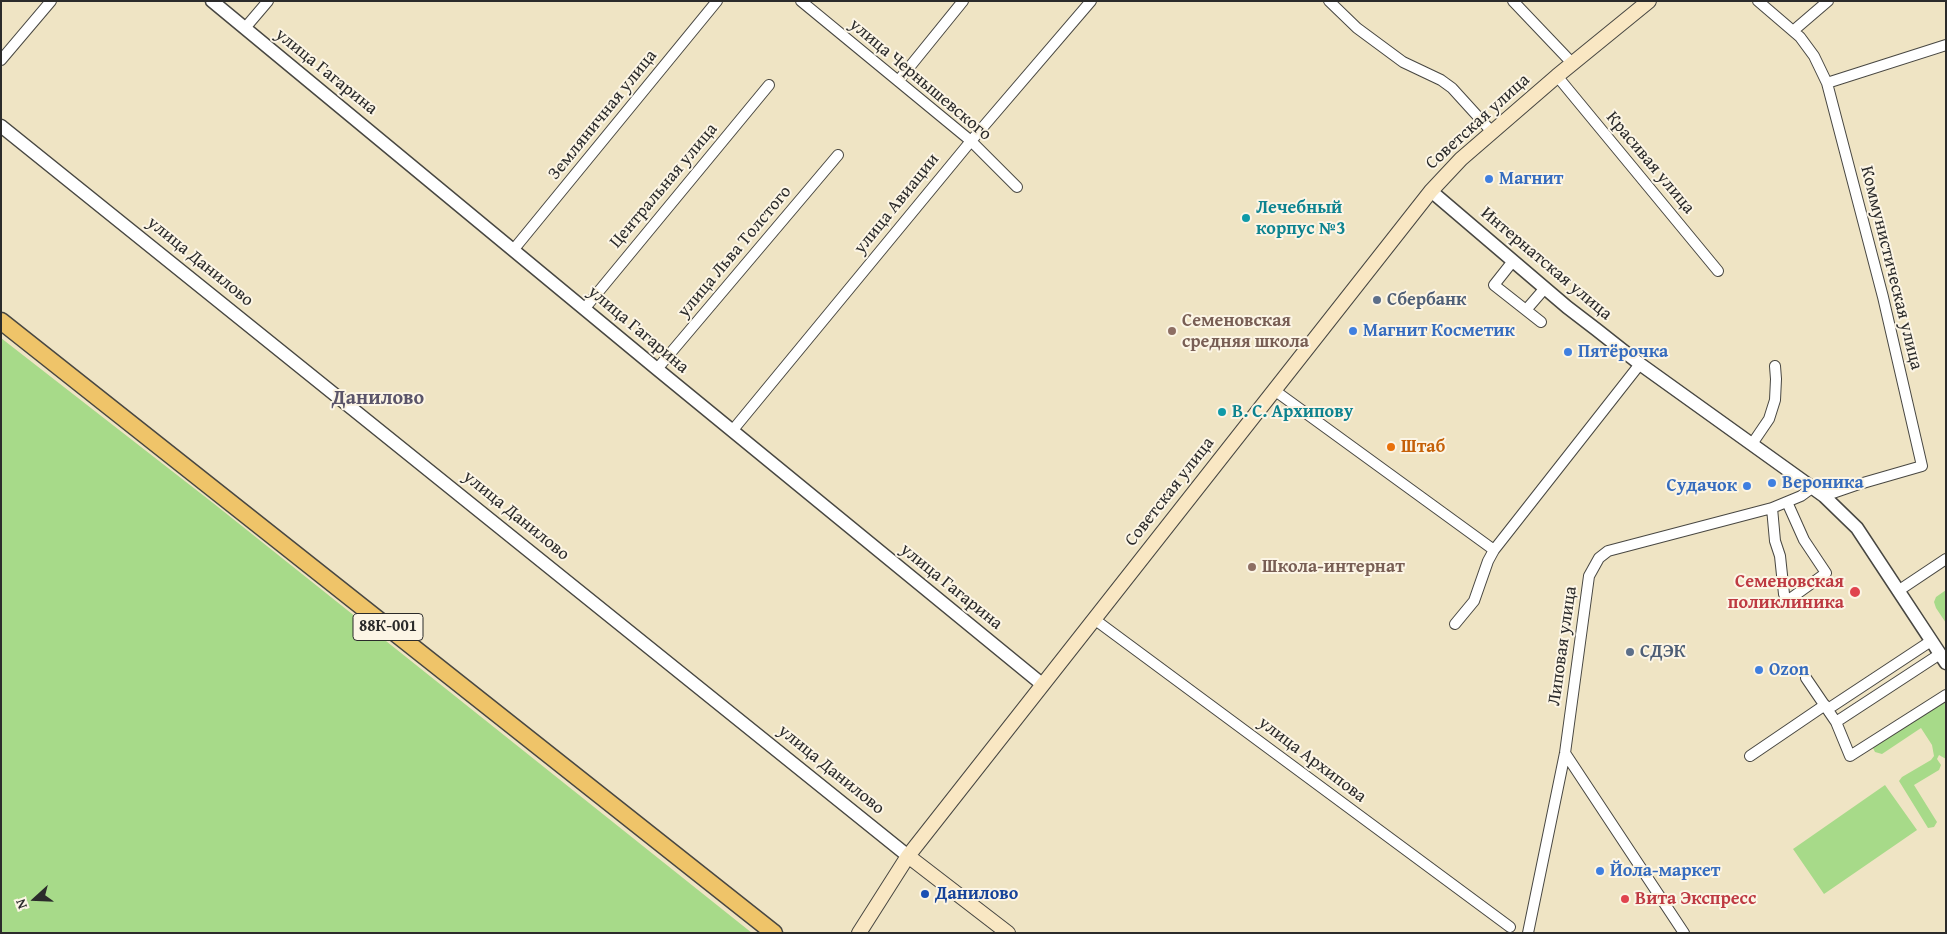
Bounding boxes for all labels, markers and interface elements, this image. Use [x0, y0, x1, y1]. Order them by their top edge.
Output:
street label: улица Чернышевского [845, 14, 995, 146]
street label: улица Гагарина [270, 24, 382, 120]
street label: Земляничная улица [544, 46, 662, 184]
street label: Советская улица [1422, 70, 1534, 174]
street label: Красивая улица [1601, 107, 1699, 219]
street label: Центральная улица [605, 119, 723, 253]
street label: улица Авиации [850, 149, 944, 259]
street label: Коммунистическая улица [1855, 164, 1927, 372]
place label: Магнит [1499, 168, 1563, 190]
marker: Магнит [1483, 173, 1495, 185]
street label: улица Льва Толстого [673, 182, 797, 322]
place label: Лечебный корпус №3 [1256, 197, 1346, 240]
street label: Интернатская улица [1476, 203, 1616, 325]
street label: улица Данилово [142, 212, 258, 312]
marker: Лечебный корпус №3 [1240, 212, 1252, 224]
street label: улица Гагарина [583, 281, 693, 379]
place label: Сбербанк [1387, 289, 1466, 311]
marker: Сбербанк [1371, 294, 1383, 306]
place label: Семеновская средняя школа [1182, 310, 1309, 352]
place label: Магнит Косметик [1363, 320, 1515, 342]
marker: Семеновская средняя школа [1166, 325, 1178, 337]
marker: Магнит Косметик [1347, 325, 1359, 337]
place label: Пятёрочка [1578, 341, 1668, 363]
marker: Пятёрочка [1562, 346, 1574, 358]
district label: Данилово [332, 387, 424, 411]
place label: В. С. Архипову [1232, 401, 1353, 423]
marker: В. С. Архипову [1216, 406, 1228, 418]
street label: Советская улица [1121, 433, 1219, 551]
place label: Штаб [1401, 436, 1445, 458]
marker: Штаб [1385, 441, 1397, 453]
street label: улица Данилово [458, 466, 574, 566]
place label: Вероника [1782, 472, 1864, 494]
place label: Судачок [1667, 475, 1737, 497]
marker: Вероника [1766, 477, 1778, 489]
marker: Судачок [1741, 480, 1753, 492]
street label: улица Гагарина [895, 539, 1007, 635]
place label: Школа-интернат [1262, 556, 1405, 578]
marker: Школа-интернат [1246, 561, 1258, 573]
place label: Семеновская поликлиника [1728, 571, 1844, 614]
street label: Липовая улица [1544, 585, 1582, 707]
marker: Семеновская поликлиника [1848, 585, 1862, 599]
road number: 88К-001 [353, 614, 423, 640]
place label: СДЭК [1640, 641, 1686, 663]
marker: СДЭК [1624, 646, 1636, 658]
place label: Ozon [1769, 659, 1809, 681]
marker: Ozon [1753, 664, 1765, 676]
street label: улица Архипова [1254, 712, 1370, 808]
street label: улица Данилово [773, 720, 889, 820]
place label: Йола-маркет [1610, 860, 1720, 882]
marker: Йола-маркет [1594, 865, 1606, 877]
north arrow [10, 874, 60, 924]
place label: Данилово [935, 883, 1018, 905]
marker: Данилово [919, 888, 931, 900]
place label: Вита Экспресс [1635, 888, 1756, 910]
marker: Вита Экспресс [1619, 893, 1631, 905]
text: N [10, 896, 32, 912]

